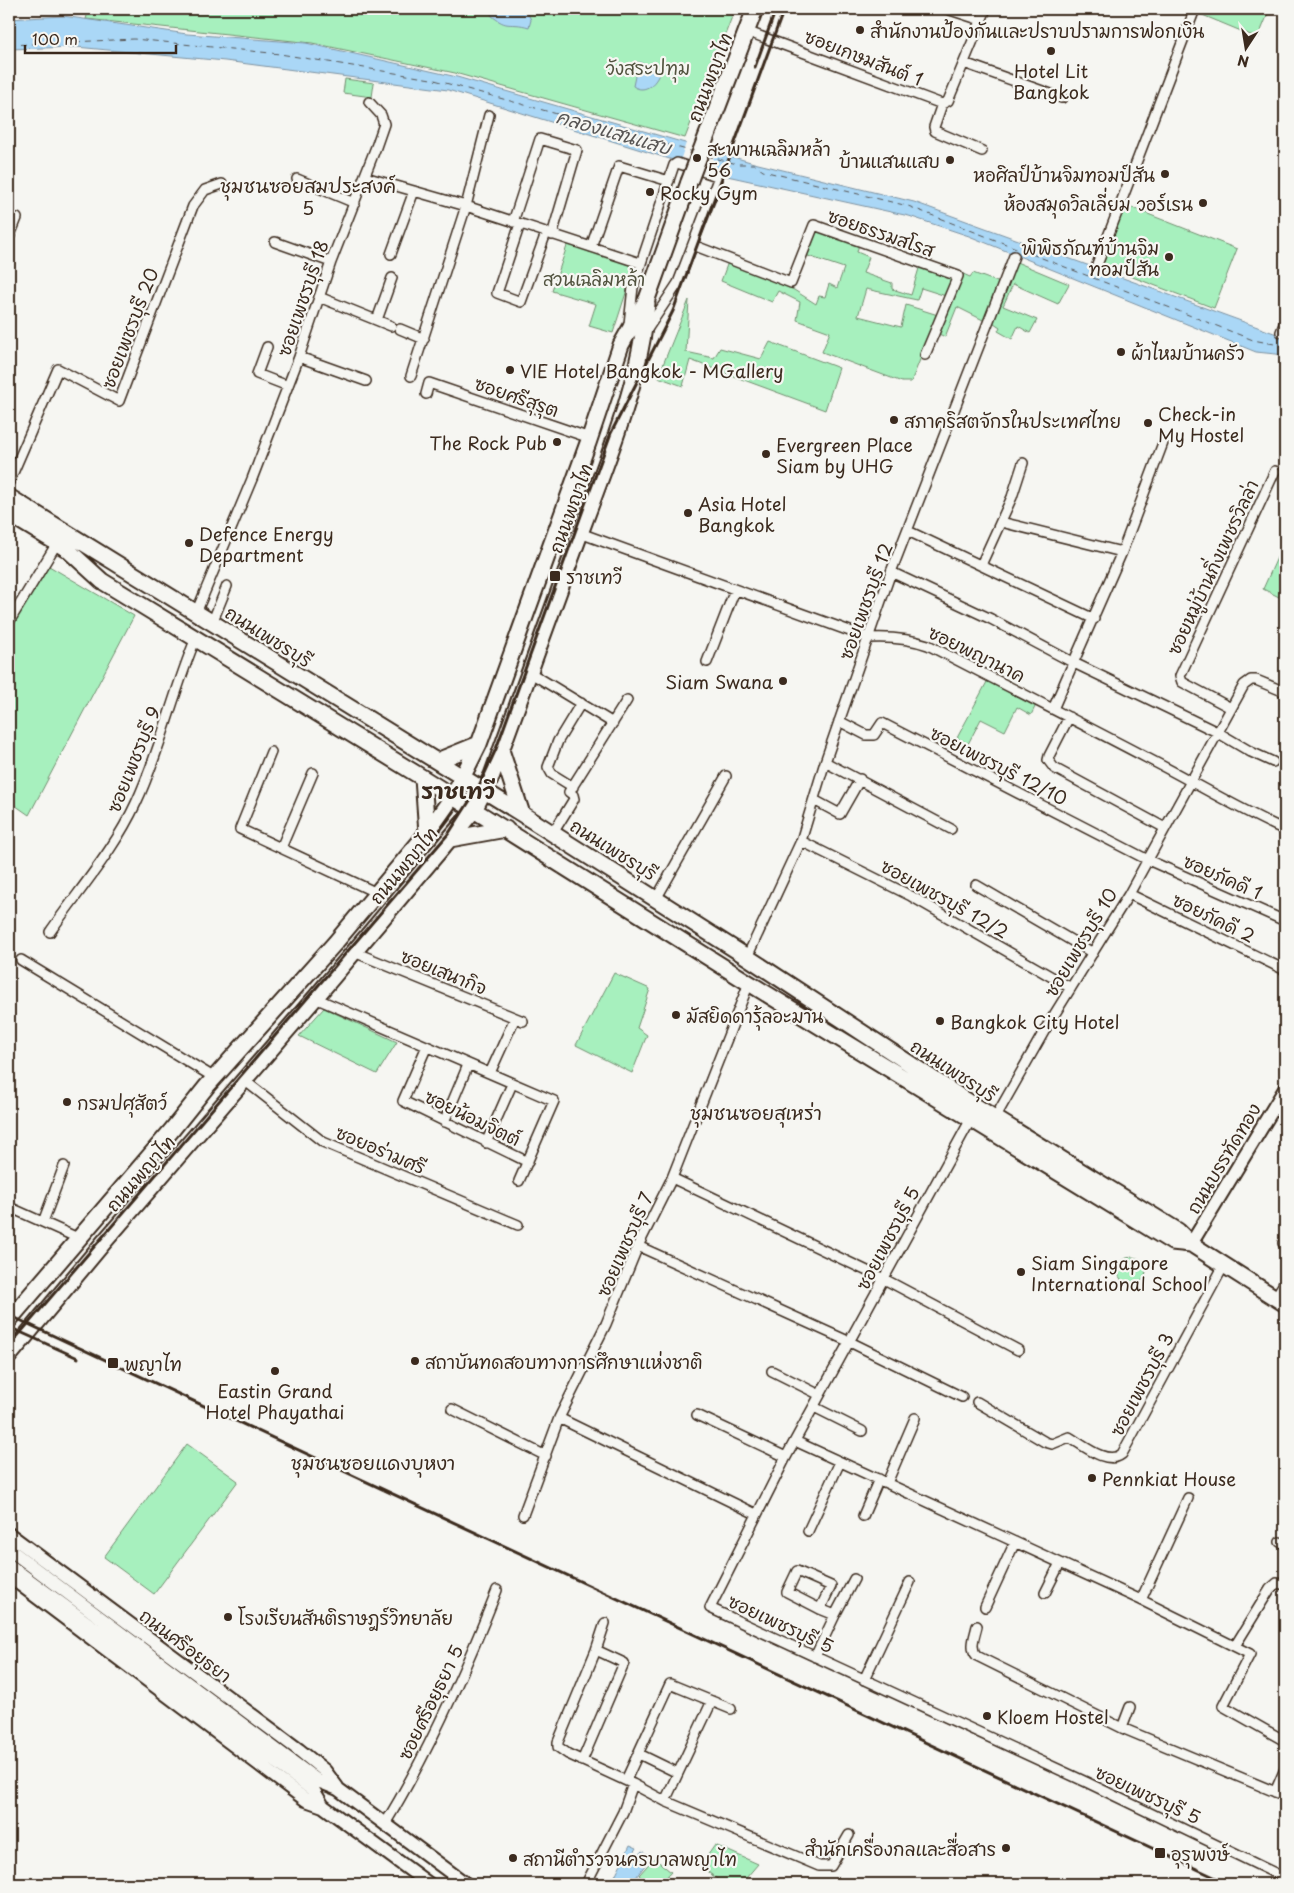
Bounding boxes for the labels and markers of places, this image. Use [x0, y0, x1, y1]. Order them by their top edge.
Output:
place label: สำนักงานป้องกันและปราบปรามการฟอกเงิน [870, 17, 1204, 44]
marker: สำนักงานป้องกันและปราบปรามการฟอกเงิน [854, 24, 866, 36]
marker: Hotel Lit Bangkok [1045, 45, 1057, 57]
place label: Hotel Lit Bangkok [1013, 57, 1089, 105]
place label: สะพานเฉลิมหล้า 56 [707, 135, 831, 183]
place label: บ้านแสนแสบ [839, 147, 940, 174]
marker: สะพานเฉลิมหล้า 56 [691, 152, 703, 164]
marker: บ้านแสนแสบ [944, 154, 956, 166]
place label: หอศิลป์บ้านจิมทอมป์สัน [973, 161, 1155, 188]
marker: หอศิลป์บ้านจิมทอมป์สัน [1159, 168, 1171, 180]
place label: Rocky Gym [660, 179, 758, 206]
marker: Rocky Gym [644, 186, 656, 198]
place label: ห้องสมุดวิลเลี่ยม วอร์เรน [1004, 187, 1193, 219]
marker: ห้องสมุดวิลเลี่ยม วอร์เรน [1197, 197, 1209, 209]
place label: พิพิธภัณฑ์บ้านจิม ทอมป์สัน [1022, 234, 1159, 282]
marker: พิพิธภัณฑ์บ้านจิม ทอมป์สัน [1163, 251, 1175, 263]
place label: ผ้าไหมบ้านครัว [1131, 339, 1244, 366]
marker: ผ้าไหมบ้านครัว [1115, 346, 1127, 358]
place label: VIE Hotel Bangkok - MGallery [520, 357, 783, 384]
marker: VIE Hotel Bangkok - MGallery [504, 364, 516, 376]
place label: Check-in My Hostel [1158, 400, 1244, 448]
place label: สภาคริสตจักรในประเทศไทย [904, 407, 1121, 434]
marker: สภาคริสตจักรในประเทศไทย [888, 414, 900, 426]
marker: Check-in My Hostel [1142, 417, 1154, 429]
place label: The Rock Pub [430, 429, 547, 456]
place label: Evergreen Place Siam by UHG [776, 431, 913, 479]
marker: The Rock Pub [551, 436, 563, 448]
marker: Evergreen Place Siam by UHG [760, 448, 772, 460]
place label: Asia Hotel Bangkok [698, 490, 786, 538]
marker: Asia Hotel Bangkok [682, 507, 694, 519]
place label: Defence Energy Department [199, 520, 334, 568]
marker: Defence Energy Department [183, 537, 195, 549]
place label: ราชเทวี [566, 563, 622, 590]
marker: ราชเทวี [548, 569, 562, 583]
place label: Siam Swana [665, 668, 774, 695]
marker: Siam Swana [777, 675, 789, 687]
place label: มัสยิดดารุ้ลอะมาน [686, 1002, 823, 1031]
place label: Bangkok City Hotel [950, 1008, 1119, 1035]
marker: มัสยิดดารุ้ลอะมาน [670, 1009, 682, 1021]
marker: Bangkok City Hotel [934, 1015, 946, 1027]
place label: กรมปศุสัตว์ [77, 1089, 168, 1118]
marker: กรมปศุสัตว์ [61, 1096, 73, 1108]
place label: Siam Singapore International School [1031, 1249, 1208, 1297]
marker: Siam Singapore International School [1015, 1266, 1027, 1278]
place label: สถาบันทดสอบทางการศึกษาแห่งชาติ [425, 1348, 703, 1375]
place label: พญาไท [124, 1350, 182, 1377]
marker: สถาบันทดสอบทางการศึกษาแห่งชาติ [409, 1355, 421, 1367]
marker: พญาไท [106, 1356, 120, 1370]
marker: Eastin Grand Hotel Phayathai [269, 1365, 281, 1377]
place label: Eastin Grand Hotel Phayathai [206, 1377, 344, 1425]
place label: Pennkiat House [1102, 1465, 1236, 1492]
marker: Pennkiat House [1086, 1472, 1098, 1484]
place label: โรงเรียนสันติราษฎร์วิทยาลัย [238, 1604, 453, 1631]
marker: โรงเรียนสันติราษฎร์วิทยาลัย [222, 1611, 234, 1623]
place label: Kloem Hostel [997, 1703, 1109, 1730]
marker: Kloem Hostel [981, 1710, 993, 1722]
place label: สำนักเครื่องกลและสื่อสาร [805, 1832, 996, 1862]
place label: อุรุพงษ์ [1171, 1840, 1230, 1869]
marker: สำนักเครื่องกลและสื่อสาร [1000, 1842, 1012, 1854]
place label: สถานีตำรวจนครบาลพญาไท [523, 1845, 737, 1872]
marker: อุรุพงษ์ [1153, 1846, 1167, 1860]
marker: สถานีตำรวจนครบาลพญาไท [507, 1852, 519, 1864]

